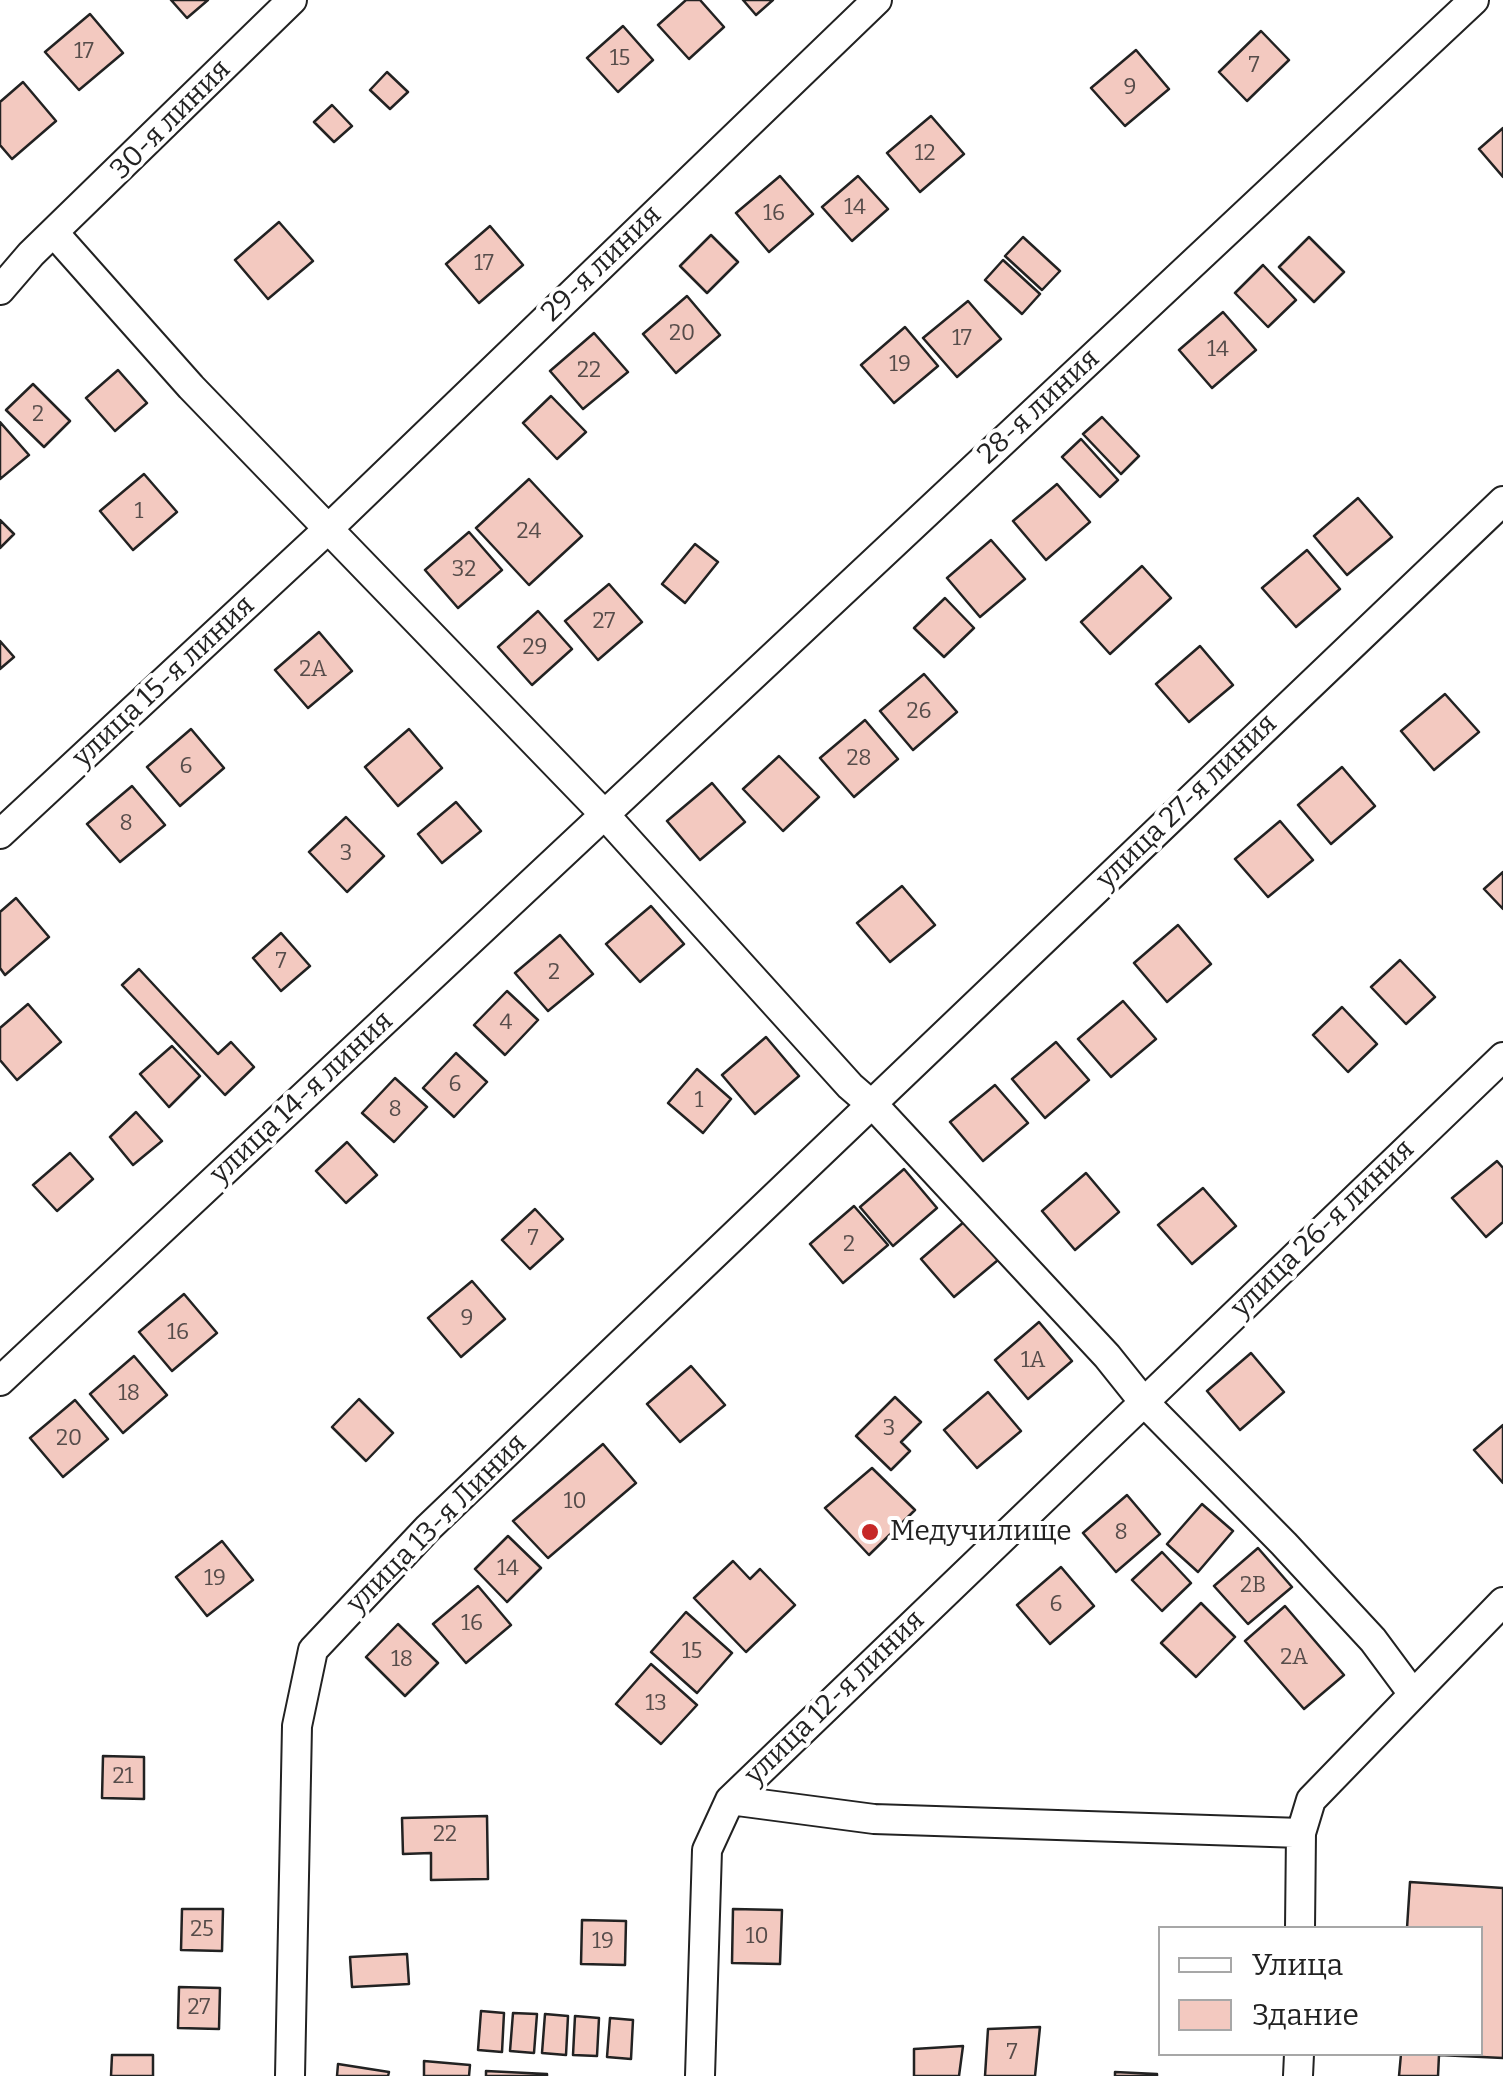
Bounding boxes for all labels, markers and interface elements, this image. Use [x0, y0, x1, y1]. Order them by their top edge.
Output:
house number: 17 [74, 39, 94, 65]
house number: 15 [610, 46, 630, 72]
street label: 30-я линия [104, 53, 238, 187]
house number: 7 [1248, 53, 1260, 79]
house number: 9 [1124, 75, 1136, 101]
house number: 12 [915, 141, 935, 167]
house number: 14 [844, 195, 866, 221]
street label: 29-я линия [535, 199, 669, 329]
house number: 16 [763, 201, 785, 227]
house number: 17 [474, 251, 494, 277]
house number: 20 [669, 321, 695, 347]
house number: 17 [952, 326, 972, 352]
house number: 14 [1207, 337, 1229, 363]
street label: 28-я линия [971, 342, 1107, 472]
house number: 19 [889, 352, 911, 378]
house number: 22 [577, 358, 601, 384]
house number: 2 [32, 402, 44, 428]
house number: 1 [135, 499, 143, 525]
house number: 24 [517, 519, 541, 545]
house number: 32 [452, 557, 476, 583]
street label: улица 15-я линия [66, 589, 262, 775]
house number: 27 [593, 609, 615, 635]
house number: 29 [523, 635, 547, 661]
house number: 2А [299, 657, 327, 683]
house number: 26 [907, 699, 931, 725]
street label: улица 27-я линия [1090, 707, 1284, 897]
house number: 28 [846, 746, 872, 772]
house number: 6 [180, 754, 192, 780]
house number: 8 [119, 811, 133, 837]
house number: 3 [340, 841, 352, 867]
house number: 7 [275, 949, 287, 975]
house number: 2 [548, 960, 560, 986]
street label: улица 14-я линия [204, 1005, 400, 1191]
house number: 4 [500, 1010, 512, 1036]
house number: 6 [449, 1072, 461, 1098]
house number: 1 [695, 1088, 703, 1114]
house number: 8 [388, 1097, 402, 1123]
street label: улица 26-я линия [1225, 1133, 1421, 1325]
house number: 7 [527, 1226, 539, 1252]
house number: 2 [843, 1232, 855, 1258]
house number: 9 [461, 1306, 473, 1332]
house number: 16 [167, 1320, 189, 1346]
house number: 1А [1021, 1348, 1045, 1374]
house number: 18 [118, 1381, 140, 1407]
house number: 3 [883, 1416, 895, 1442]
house number: 20 [56, 1426, 82, 1452]
street label: улица 13-я Линия [340, 1427, 534, 1621]
house number: 10 [563, 1489, 587, 1515]
place label: Медучилище [890, 1515, 1072, 1549]
house number: 8 [1114, 1520, 1128, 1546]
marker: Медучилище [859, 1521, 881, 1543]
house number: 14 [497, 1556, 519, 1582]
house number: 19 [204, 1566, 226, 1592]
house number: 2В [1240, 1573, 1266, 1599]
house number: 6 [1050, 1592, 1062, 1618]
street label: улица 12-я линия [738, 1604, 932, 1792]
house number: 16 [461, 1611, 483, 1637]
house number: 15 [682, 1639, 702, 1665]
house number: 2А [1280, 1645, 1308, 1671]
house number: 18 [391, 1647, 413, 1673]
house number: 13 [645, 1691, 667, 1717]
house number: 21 [113, 1764, 133, 1790]
house number: 22 [433, 1822, 457, 1848]
house number: 25 [190, 1917, 214, 1943]
house number: 10 [745, 1924, 769, 1950]
legend [1158, 1926, 1483, 2056]
house number: 19 [592, 1929, 614, 1955]
text: Улица [1252, 1947, 1343, 1983]
house number: 27 [188, 1995, 210, 2021]
text: Здание [1252, 1997, 1359, 2033]
house number: 7 [1006, 2040, 1018, 2066]

